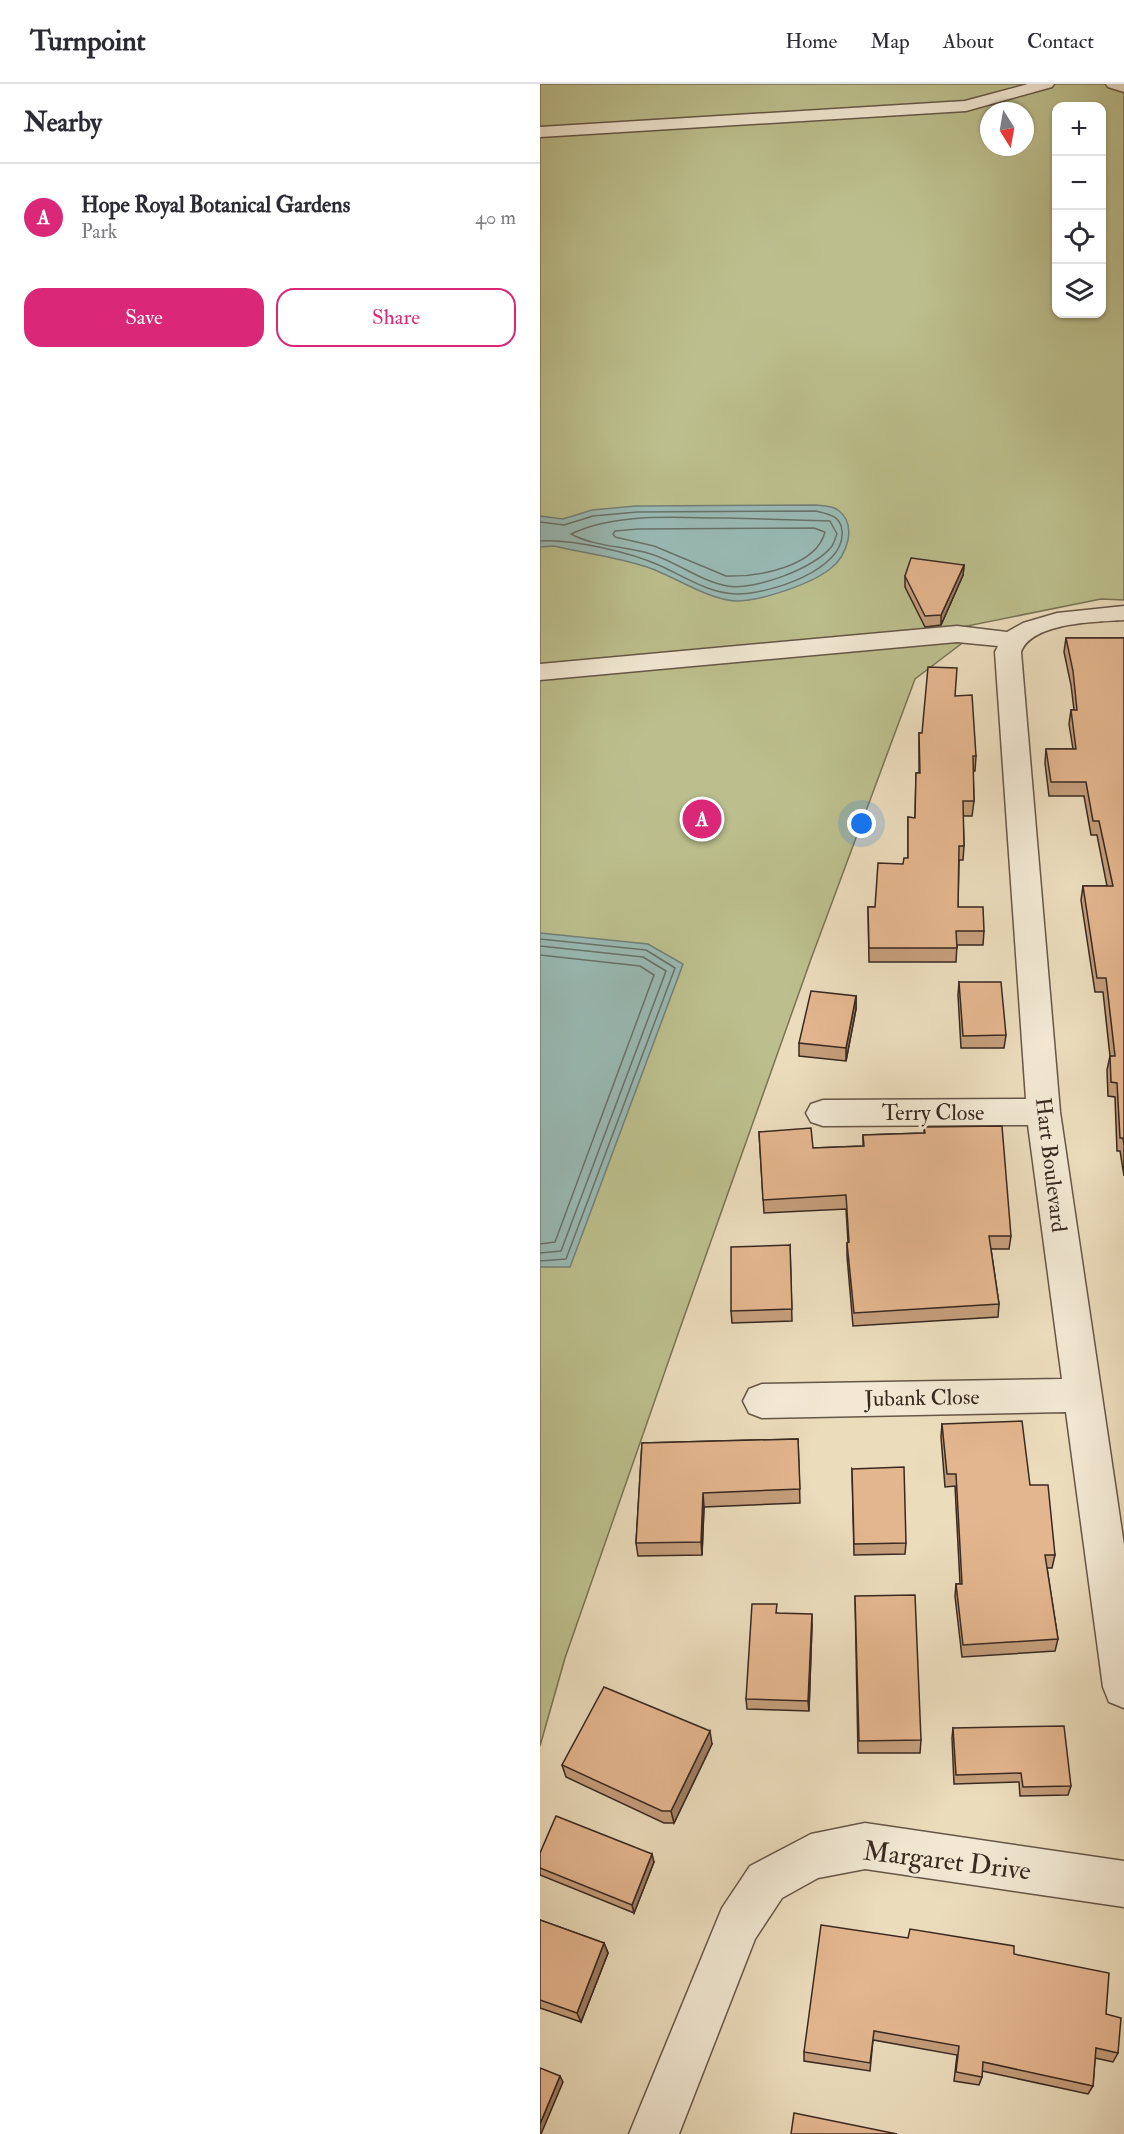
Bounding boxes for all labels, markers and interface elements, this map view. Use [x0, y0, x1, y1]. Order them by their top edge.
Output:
text: Turnpoint [30, 24, 146, 59]
text: Home [785, 28, 837, 55]
text: Map [870, 28, 910, 55]
text: About [943, 28, 994, 55]
text: Contact [1027, 28, 1094, 55]
north arrow [980, 102, 1034, 156]
map controls [1052, 102, 1106, 318]
button: + [1052, 102, 1106, 156]
text: Nearby [24, 107, 102, 139]
button: − [1052, 156, 1106, 210]
text: Hope Royal Botanical Gardens [81, 191, 350, 219]
text: A [37, 205, 50, 230]
text: 40 m [475, 205, 516, 230]
button: locate [1052, 210, 1106, 264]
text: Park [81, 219, 117, 244]
button: layers [1052, 264, 1106, 318]
button: Save [24, 288, 264, 347]
button: Share [276, 288, 516, 347]
pin: A [682, 796, 722, 842]
your location [847, 809, 876, 838]
street label: Hart Boulevard [1029, 1096, 1073, 1234]
street label: Terry Close [882, 1099, 984, 1127]
street label: Jubank Close [863, 1383, 980, 1413]
street label: Margaret Drive [861, 1834, 1033, 1888]

